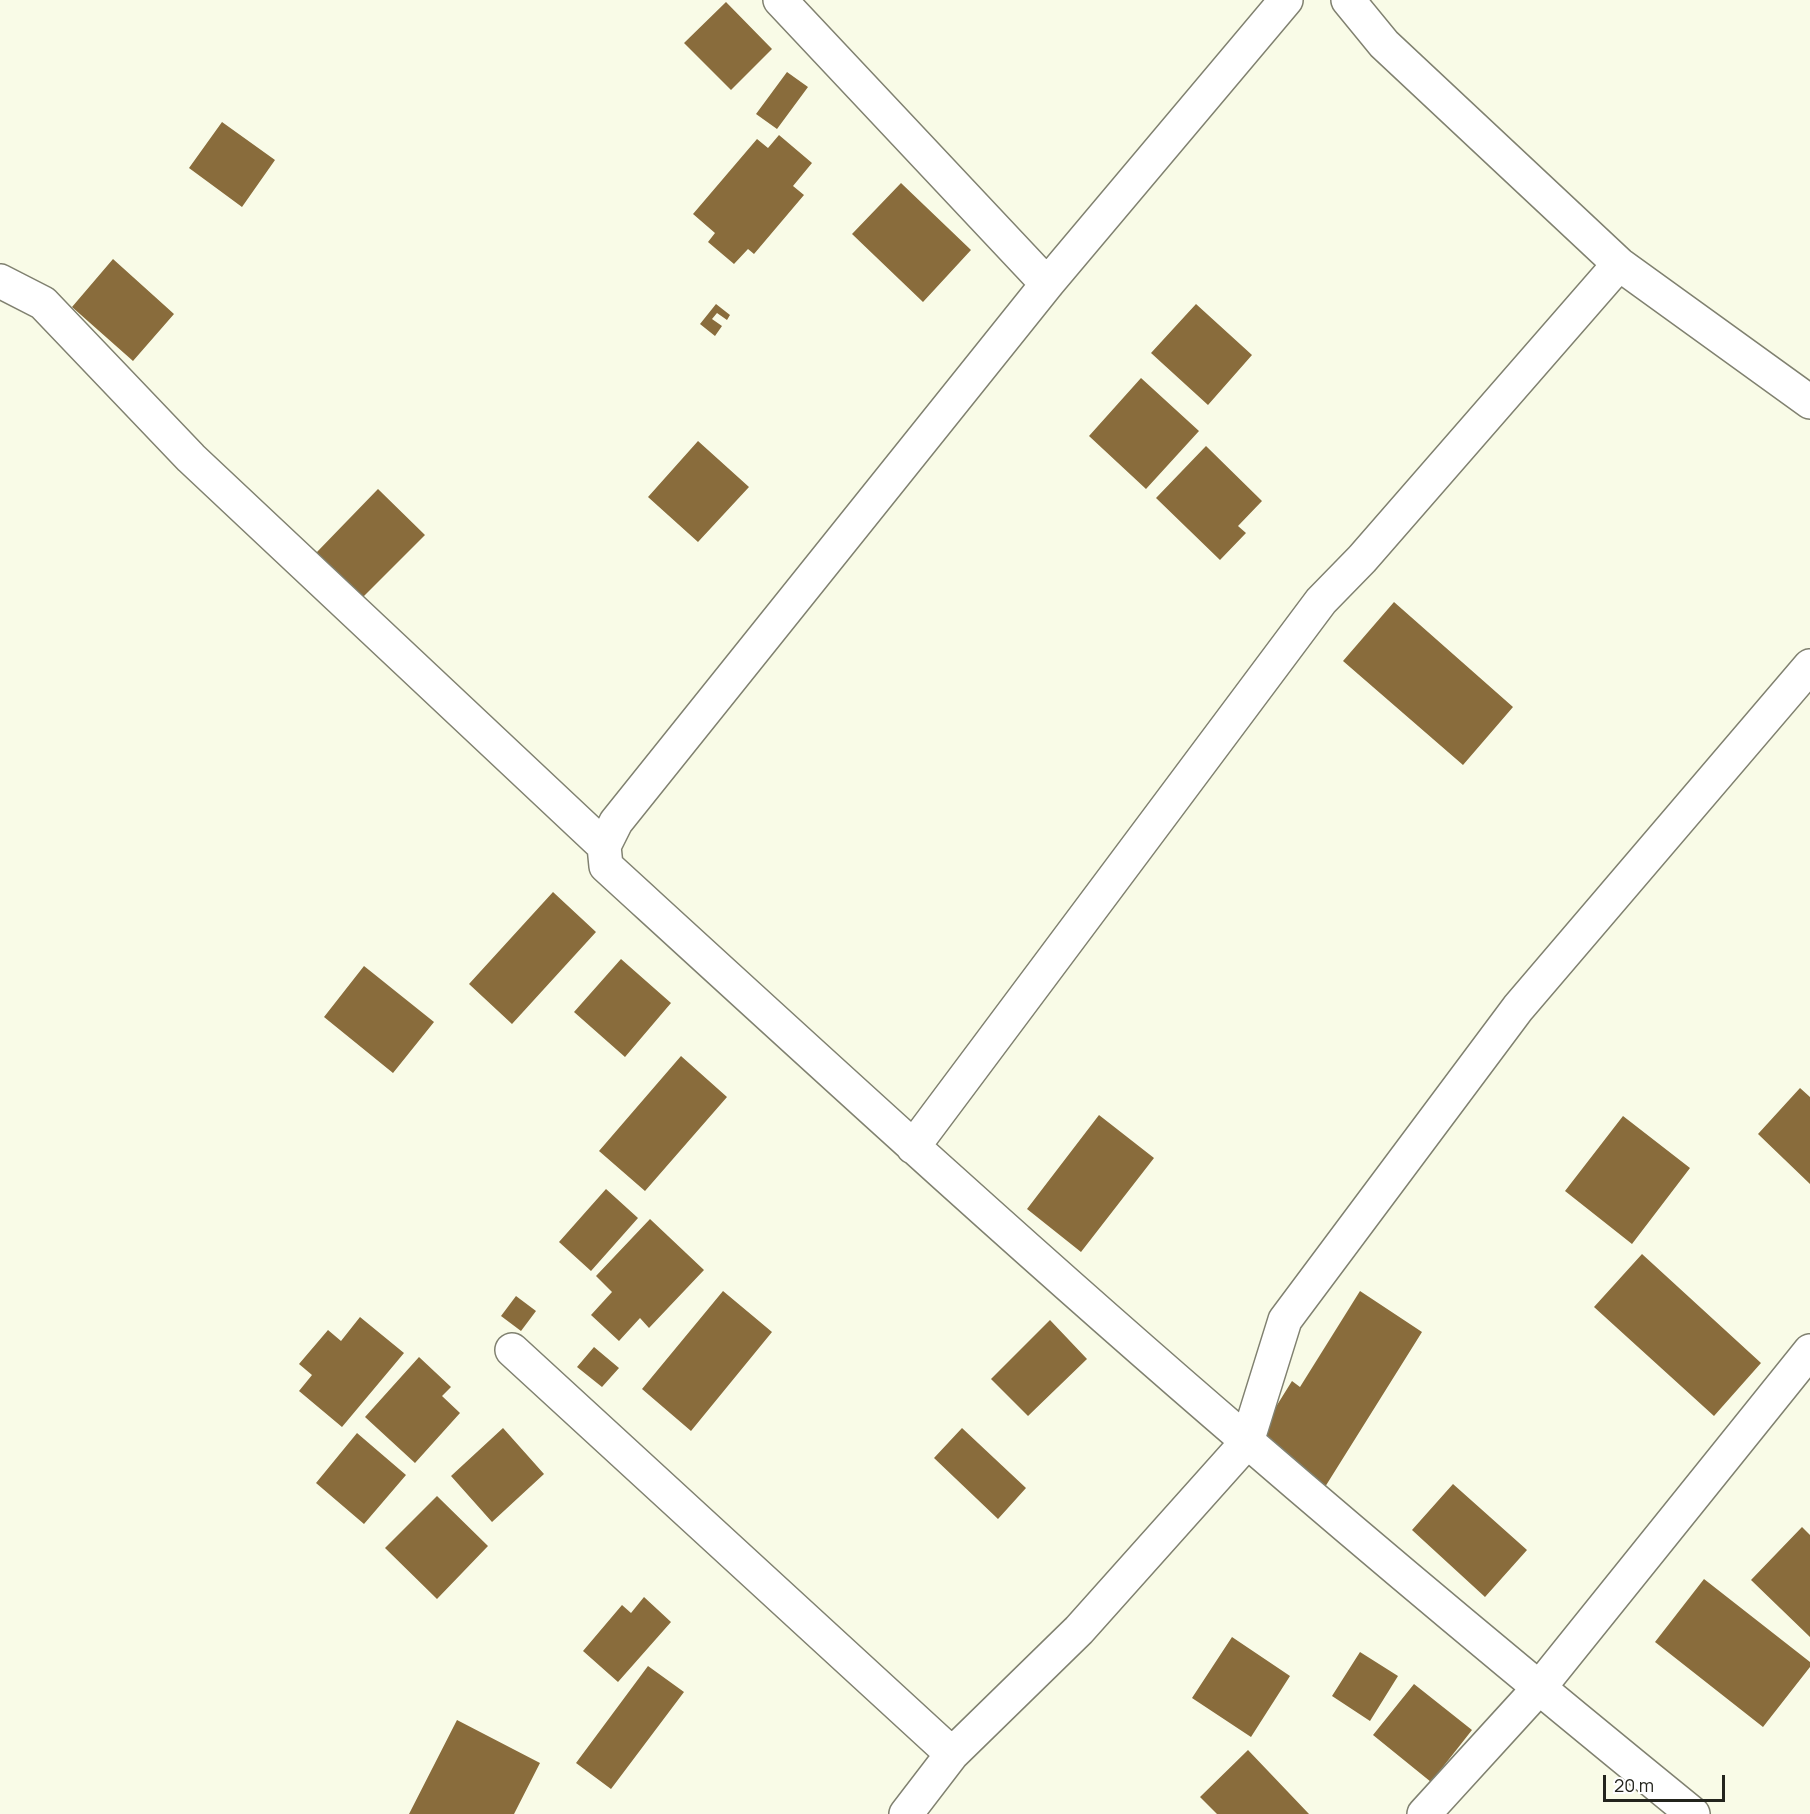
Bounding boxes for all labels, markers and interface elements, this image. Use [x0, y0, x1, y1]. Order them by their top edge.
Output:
scale bar [1606, 1763, 1728, 1801]
text: 20 m [1614, 1773, 1654, 1797]

